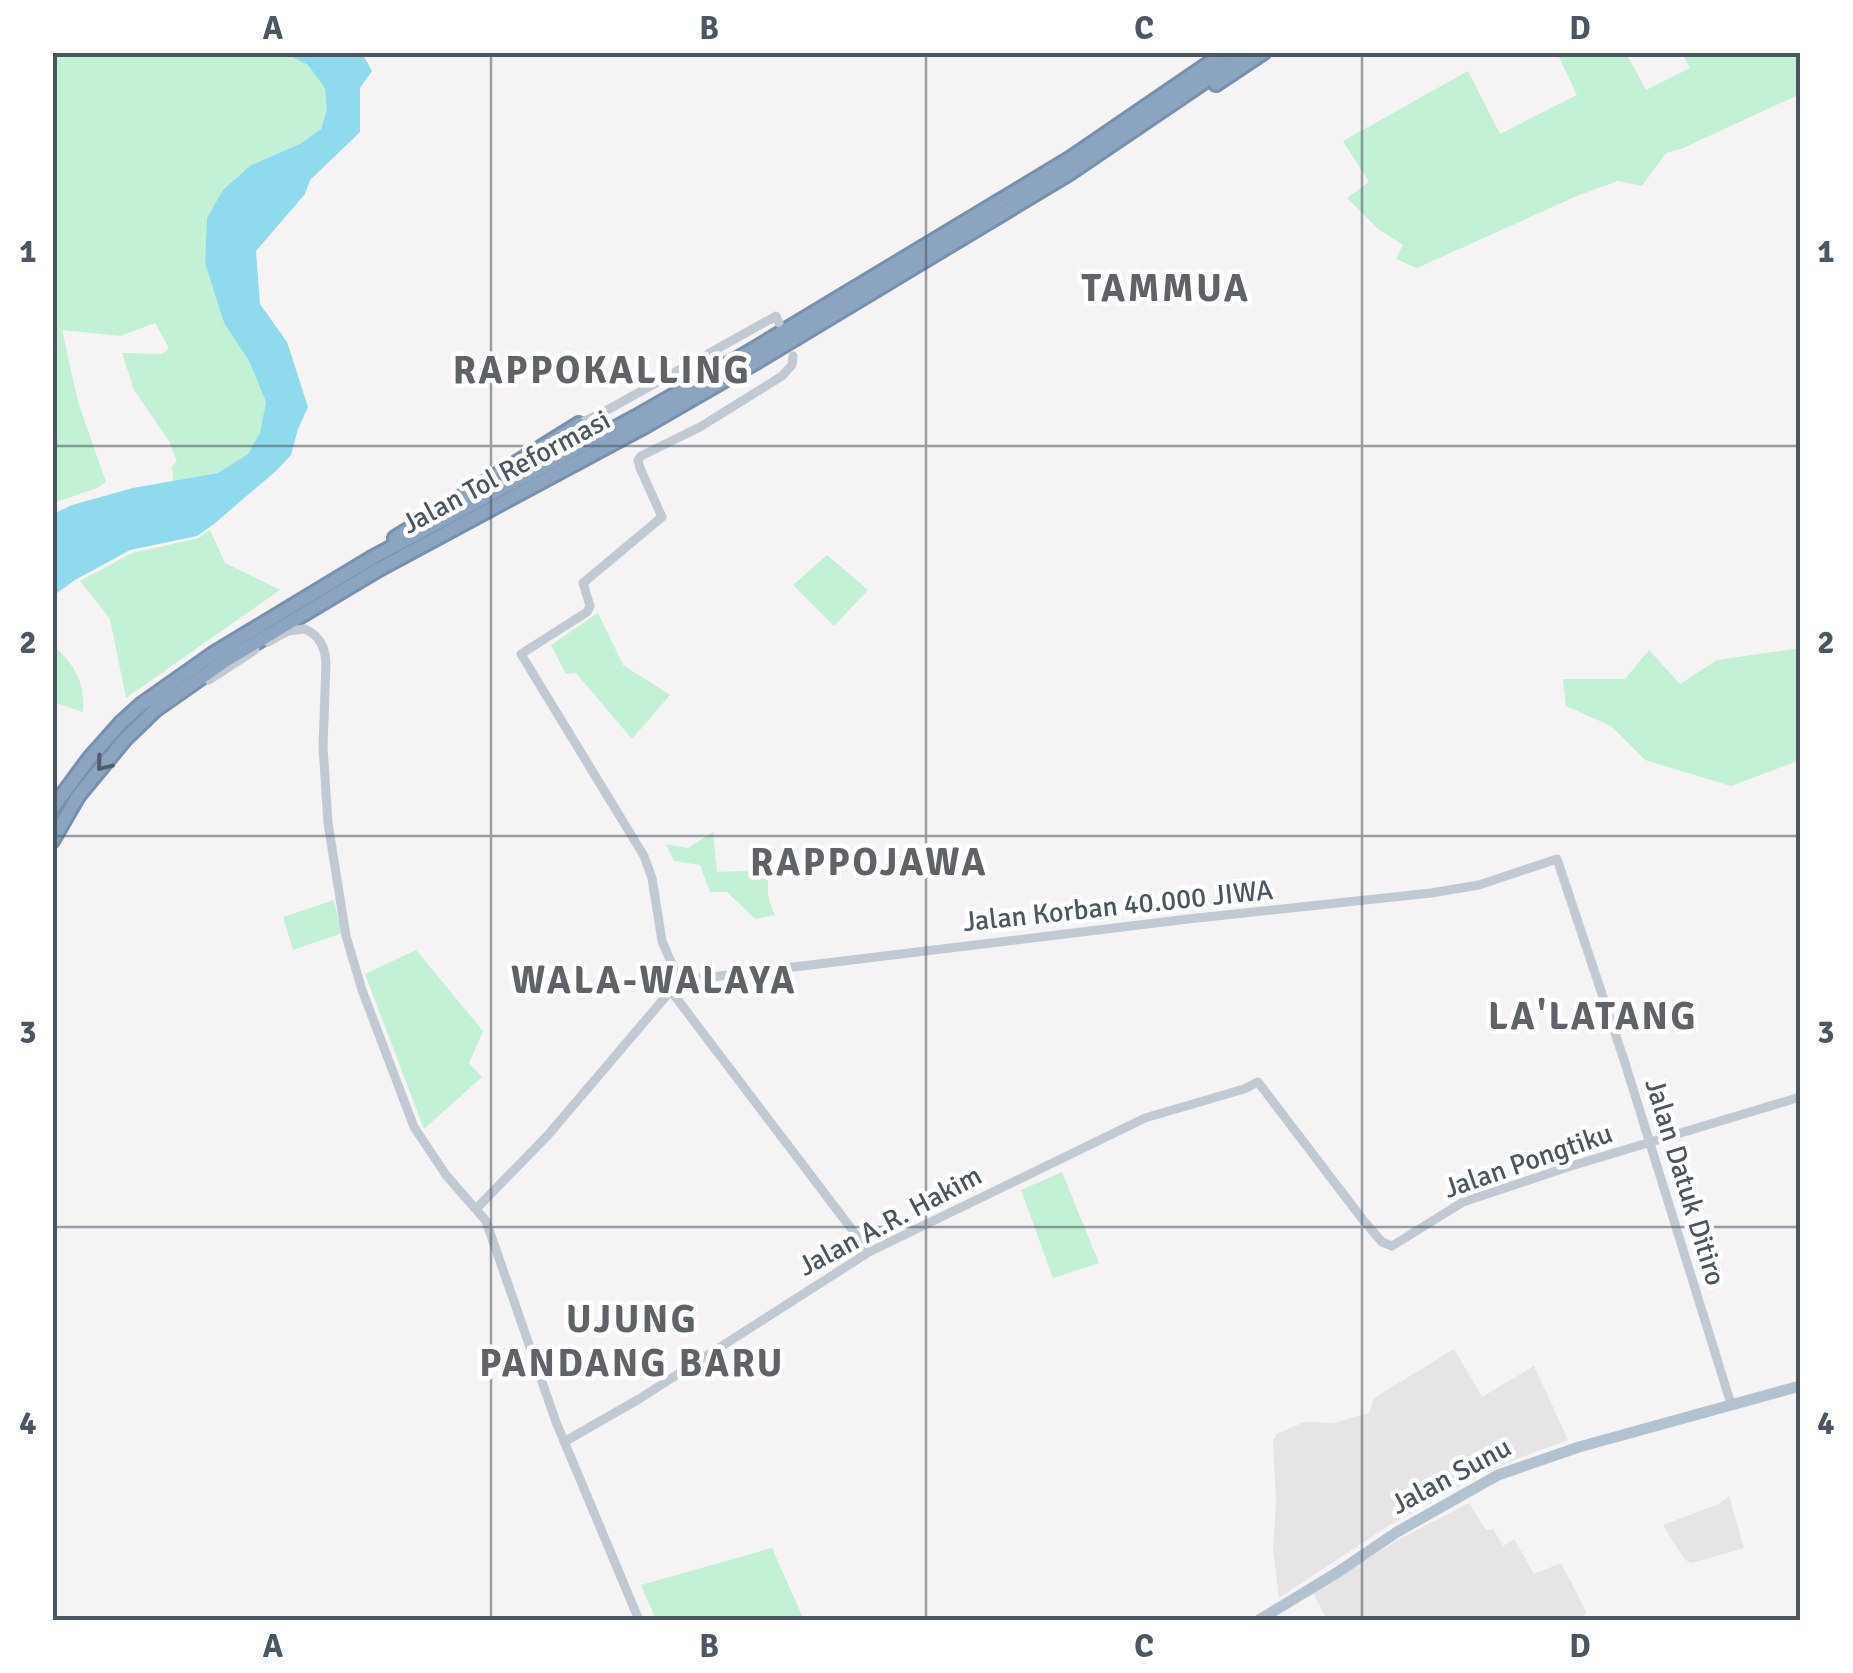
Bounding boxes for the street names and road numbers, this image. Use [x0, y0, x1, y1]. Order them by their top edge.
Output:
street label: Jalan Tol Reformasi [396, 403, 616, 541]
street label: Jalan Korban 40.000 JIWA [961, 873, 1275, 939]
street label: Jalan Datuk Ditiro [1637, 1074, 1733, 1290]
street label: Jalan Pongtiku [1439, 1116, 1617, 1206]
street label: Jalan A.R. Hakim [793, 1158, 987, 1284]
street label: Jalan Sunu [1385, 1430, 1517, 1522]

